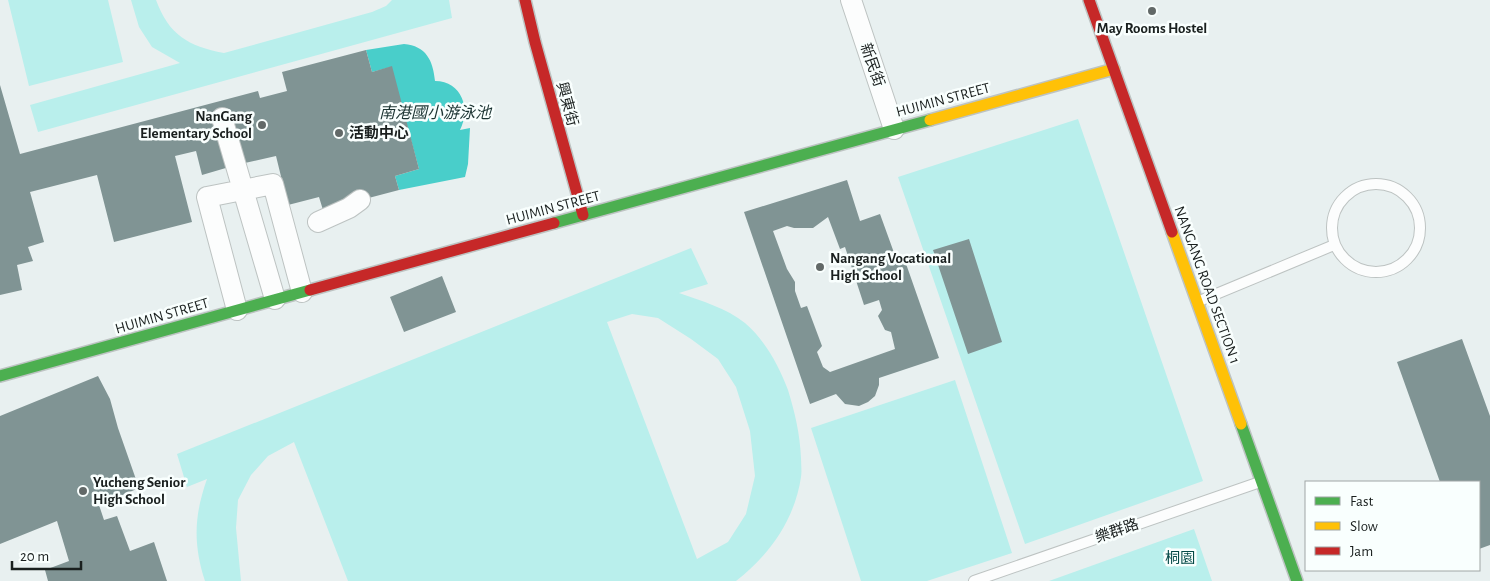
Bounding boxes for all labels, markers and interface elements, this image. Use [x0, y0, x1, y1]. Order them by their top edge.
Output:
marker: May Rooms Hostel [1146, 5, 1158, 17]
place label: May Rooms Hostel [1097, 21, 1207, 36]
street label: 新民街 [858, 41, 887, 89]
street label: 興東街 [554, 80, 581, 128]
street label: HUIMIN STREET [894, 80, 992, 120]
water label: 南港國小游泳池 [379, 104, 493, 121]
place label: NanGang Elementary School [140, 109, 252, 141]
marker: NanGang Elementary School [256, 119, 268, 131]
place label: 活動中心 [349, 125, 409, 141]
marker: 活動中心 [333, 127, 345, 139]
street label: HUIMIN STREET [504, 188, 602, 228]
street label: NANGANG ROAD SECTION 1 [1171, 204, 1243, 366]
place label: Nangang Vocational High School [830, 251, 951, 283]
marker: Nangang Vocational High School [814, 261, 826, 273]
street label: HUIMIN STREET [114, 295, 211, 337]
place label: Yucheng Senior High School [93, 475, 186, 507]
legend [1305, 481, 1480, 571]
marker: Yucheng Senior High School [77, 485, 89, 497]
text: Fast [1350, 494, 1374, 509]
street label: 樂群路 [1093, 516, 1141, 545]
text: Slow [1350, 519, 1378, 534]
scale bar [12, 538, 81, 570]
text: Jam [1350, 544, 1373, 559]
text: 20 m [20, 549, 49, 564]
park label: 桐園 [1165, 550, 1195, 566]

